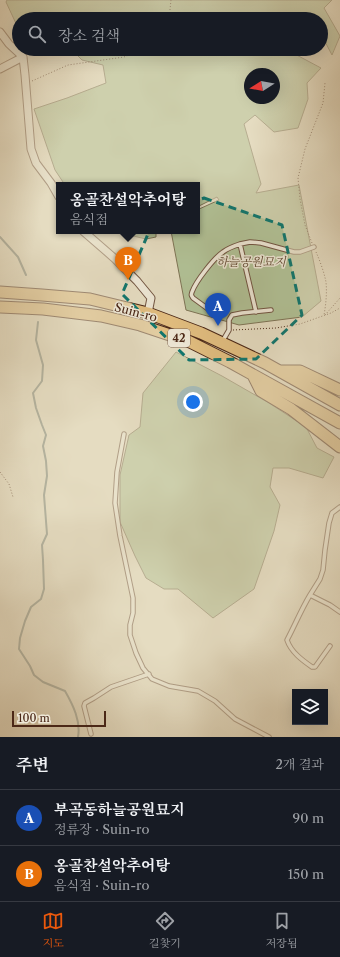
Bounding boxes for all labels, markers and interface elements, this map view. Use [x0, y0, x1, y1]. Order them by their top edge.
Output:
search box [12, 12, 328, 56]
icon: search [26, 23, 48, 45]
text: 장소 검색 [58, 26, 120, 45]
north arrow [244, 68, 280, 104]
popup [56, 182, 200, 234]
text: 옹골찬설악추어탕 [70, 190, 186, 209]
text: 음식점 [70, 211, 108, 227]
pin: B [115, 247, 141, 280]
park label: 하늘공원묘지 [216, 254, 287, 269]
pin: A [205, 293, 231, 326]
street label: Suin-ro [113, 299, 159, 325]
road number: 42 [168, 329, 190, 347]
your location [183, 392, 203, 412]
map controls [292, 689, 328, 725]
button: layers [292, 689, 328, 725]
scale bar [12, 709, 106, 728]
text: 100 m [18, 711, 50, 725]
text: 주변 [16, 755, 49, 775]
text: 2개 결과 [275, 756, 324, 772]
text: 부곡동하늘공원묘지 [54, 800, 184, 819]
text: A [24, 810, 34, 826]
text: 90 m [293, 810, 324, 826]
text: 정류장 · Suin-ro [54, 821, 149, 837]
text: 옹골찬설악추어탕 [54, 856, 170, 875]
text: B [24, 866, 34, 882]
text: 150 m [288, 866, 324, 882]
text: 음식점 · Suin-ro [54, 877, 149, 893]
tab: 지도 [42, 910, 64, 950]
tab: 길찾기 [149, 910, 181, 950]
tab: 저장됨 [266, 910, 298, 950]

